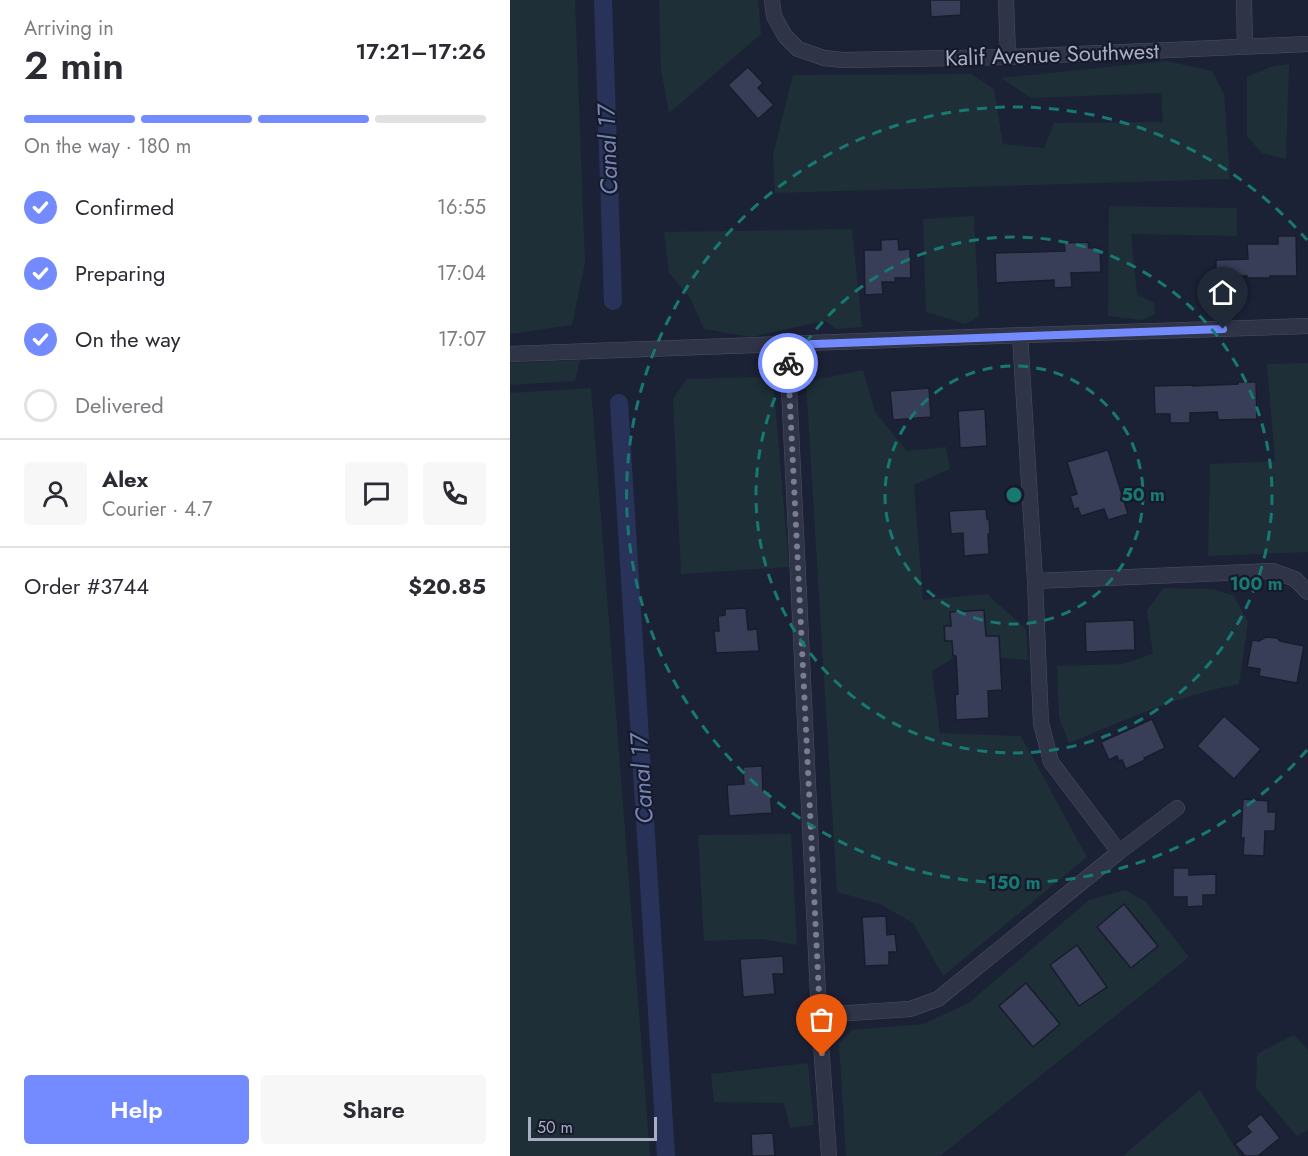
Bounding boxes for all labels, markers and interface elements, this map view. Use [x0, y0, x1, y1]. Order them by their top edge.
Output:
text: Arriving in [24, 14, 114, 43]
street label: Kalif Avenue Southwest [944, 34, 1160, 74]
text: 17:21–17:26 [356, 35, 486, 67]
text: 2 min [24, 37, 124, 94]
water label: Canal 17 [588, 102, 627, 196]
text: On the way · 180 m [24, 132, 191, 161]
icon: check [24, 191, 57, 224]
text: Confirmed [75, 191, 174, 223]
text: 16:55 [437, 193, 486, 222]
icon: check [24, 257, 57, 290]
text: Preparing [75, 257, 166, 289]
text: 17:04 [437, 259, 486, 288]
pin [1197, 267, 1248, 329]
icon: home [1206, 276, 1239, 309]
icon: check [24, 323, 57, 356]
text: On the way [75, 323, 180, 355]
text: 17:07 [438, 325, 486, 354]
courier [758, 333, 818, 393]
icon: bike [772, 347, 805, 380]
text: Delivered [75, 389, 164, 421]
button: person [24, 462, 87, 525]
button: chat [345, 462, 408, 525]
button: phone [423, 462, 486, 525]
text: Alex [102, 463, 148, 495]
text: 50 m [1121, 482, 1165, 508]
centre of rings [1004, 485, 1024, 505]
text: Courier · 4.7 [102, 495, 213, 524]
text: Order #3744 [24, 570, 149, 602]
text: $20.85 [408, 570, 486, 602]
text: 100 m [1229, 571, 1283, 597]
water label: Canal 17 [621, 730, 662, 825]
text: 150 m [988, 870, 1040, 896]
pin [796, 994, 847, 1056]
icon: bag [805, 1003, 838, 1036]
button: Help [24, 1075, 249, 1144]
button: Share [261, 1075, 486, 1144]
scale bar [528, 1114, 657, 1142]
text: 50 m [537, 1116, 573, 1139]

